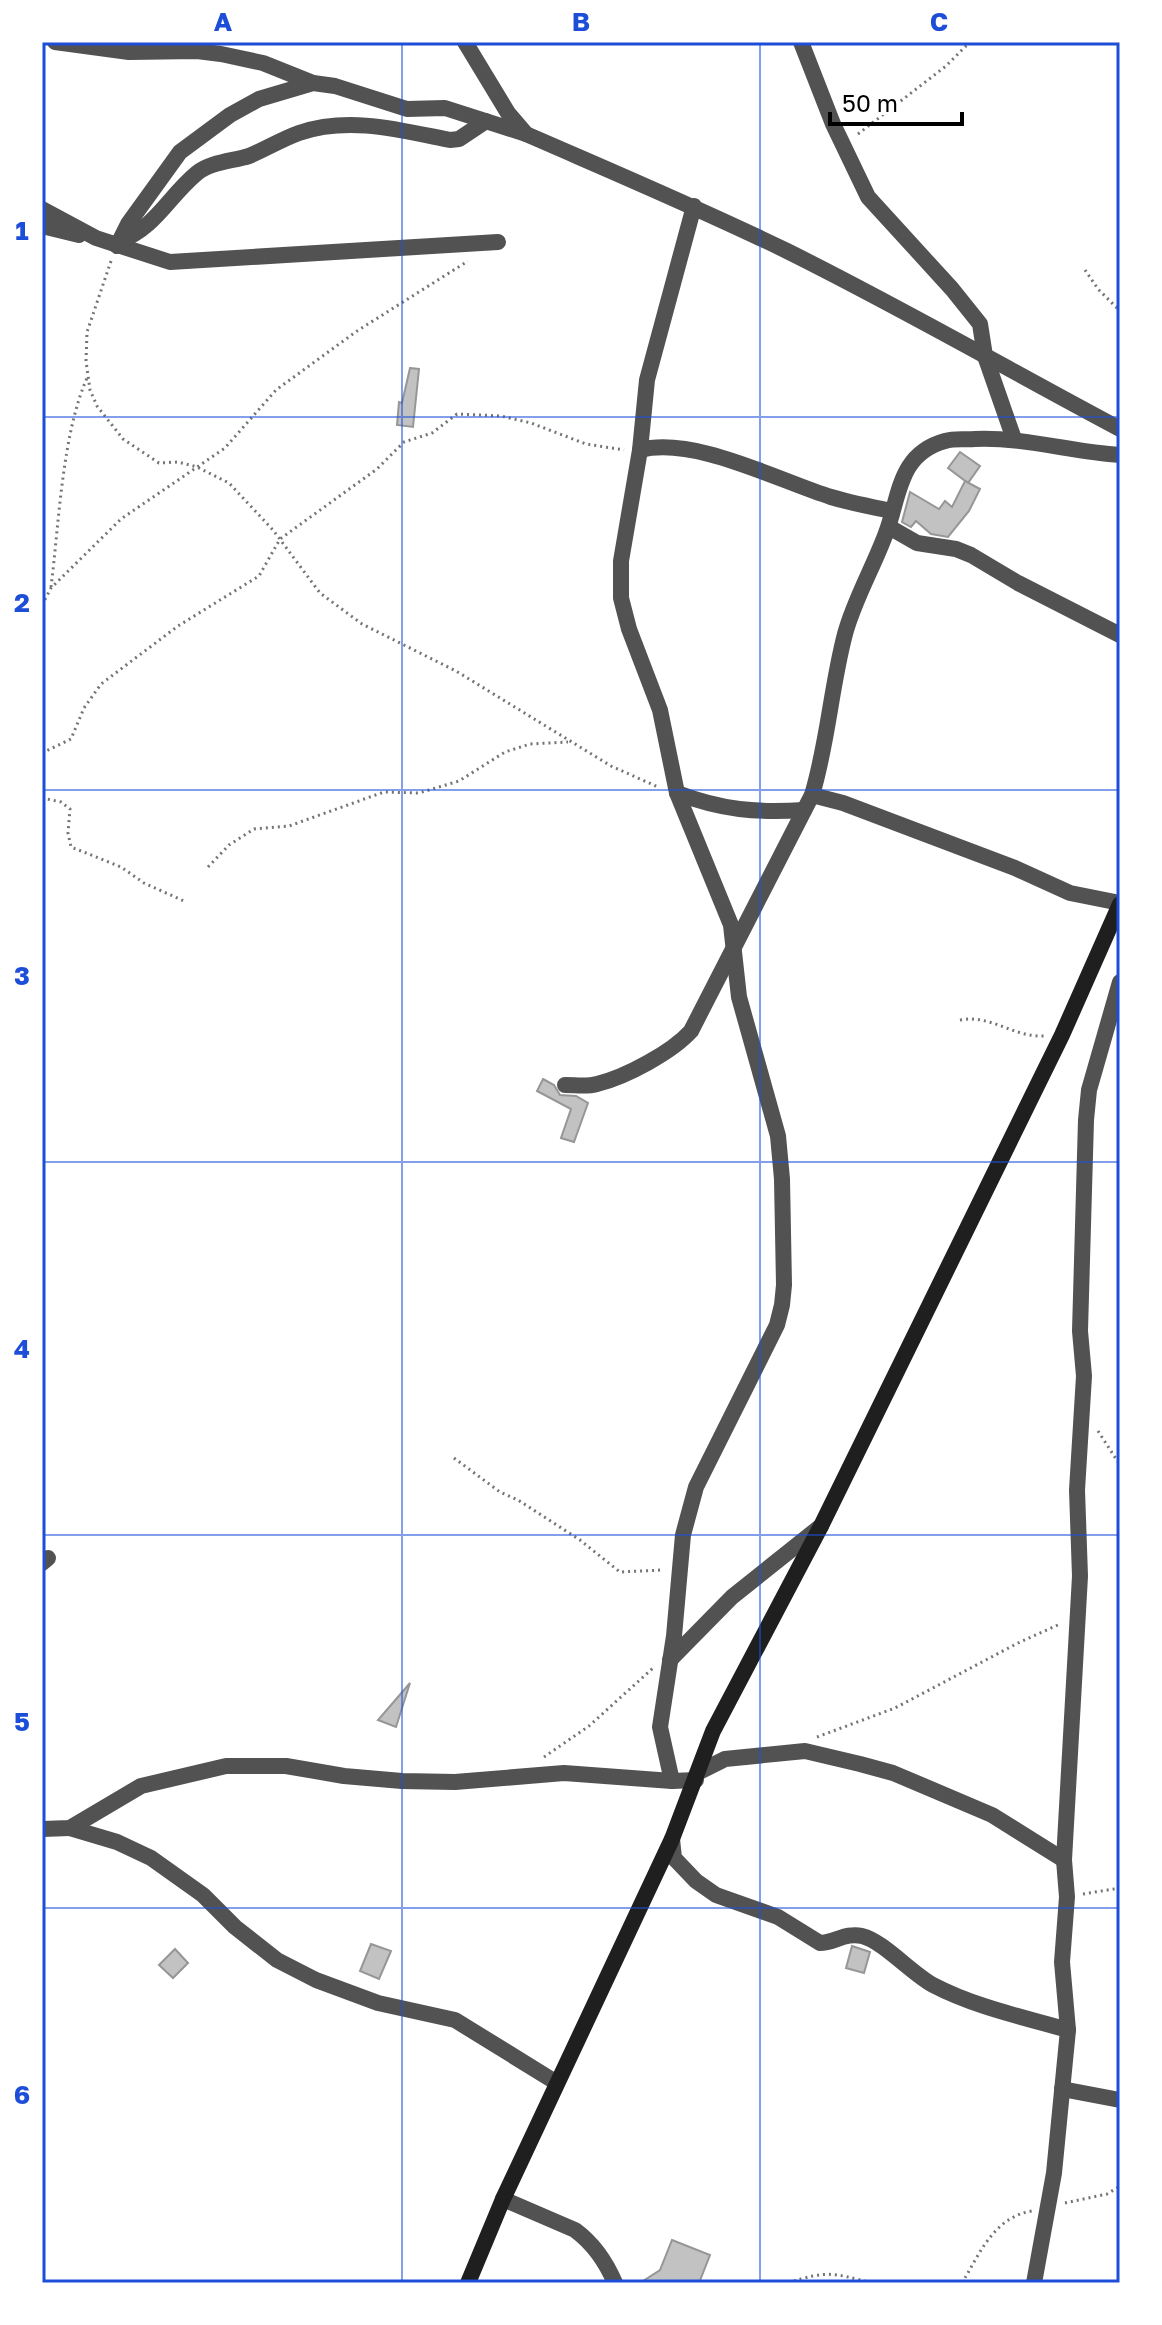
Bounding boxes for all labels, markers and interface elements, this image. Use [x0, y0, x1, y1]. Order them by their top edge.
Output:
text: A [214, 6, 233, 37]
text: B [572, 6, 590, 37]
text: C [930, 6, 948, 37]
scale bar [830, 76, 962, 126]
text: 50 m [842, 88, 898, 117]
text: 1 [15, 215, 29, 246]
text: 2 [14, 587, 30, 618]
text: 3 [14, 960, 30, 991]
text: 4 [14, 1333, 30, 1364]
text: 5 [14, 1706, 30, 1737]
text: 6 [14, 2079, 30, 2110]

